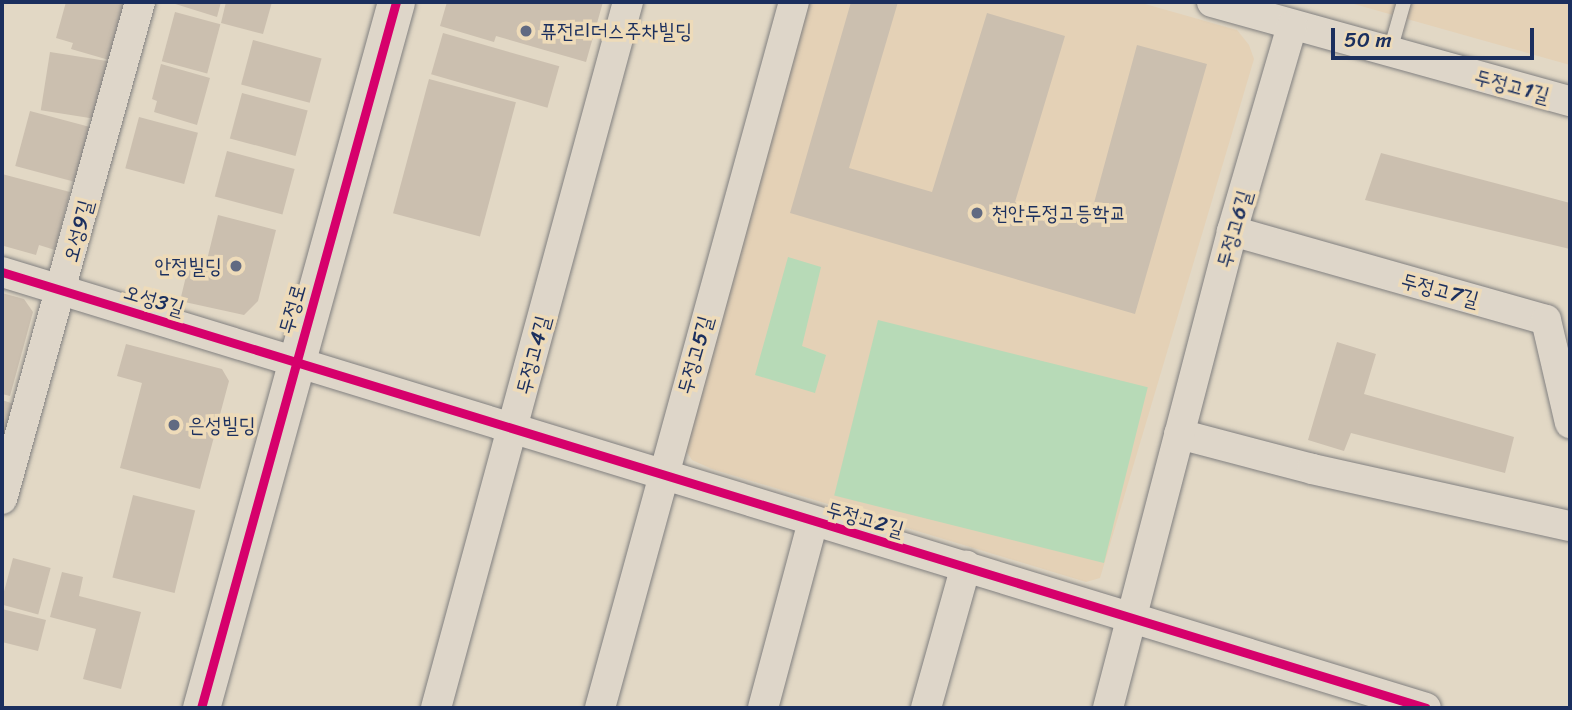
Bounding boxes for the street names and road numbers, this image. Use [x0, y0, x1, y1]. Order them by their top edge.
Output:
street label: 두정고1길 [1472, 64, 1552, 108]
street label: 두정고6길 [1211, 187, 1257, 271]
street label: 오성9길 [58, 197, 98, 265]
street label: 두정고7길 [1398, 268, 1482, 312]
street label: 오성3길 [121, 279, 187, 321]
street label: 두정로 [273, 281, 311, 337]
street label: 두정고4길 [510, 313, 556, 397]
street label: 두정고5길 [672, 313, 718, 397]
street label: 두정고2길 [823, 496, 907, 542]

